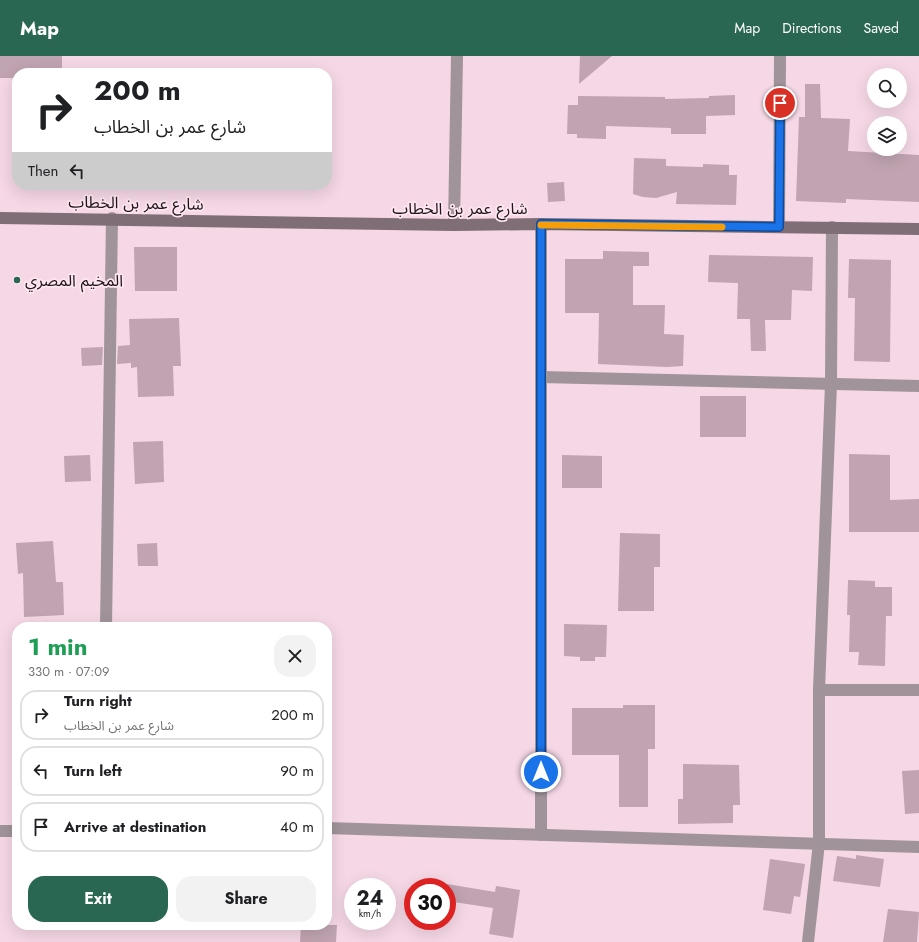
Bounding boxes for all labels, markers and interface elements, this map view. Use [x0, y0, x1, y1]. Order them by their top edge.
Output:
text: Map [20, 15, 59, 42]
text: Map [734, 18, 760, 38]
text: Directions [782, 18, 842, 38]
text: Saved [864, 18, 899, 38]
map controls [867, 68, 907, 156]
button: search [867, 68, 907, 108]
text: 200 m [94, 70, 181, 111]
icon: right [28, 84, 80, 136]
pin [763, 86, 797, 120]
icon: arrive [769, 92, 791, 114]
text: شارع عمر بن الخطاب [94, 114, 246, 140]
button: layers [867, 116, 907, 156]
text: Then [28, 160, 58, 182]
icon: left [66, 160, 88, 182]
street label: شارع عمر بن الخطاب [68, 190, 204, 217]
street label: شارع عمر بن الخطاب [392, 197, 528, 221]
place label: المخيم المصري [25, 269, 123, 293]
marker: المخيم المصري [12, 275, 22, 285]
text: 1 min [28, 629, 88, 664]
button: close [274, 635, 316, 677]
text: 330 m · 07:09 [28, 662, 110, 681]
text: Turn right [64, 690, 132, 712]
icon: right [30, 704, 52, 726]
text: 200 m [271, 704, 314, 726]
text: شارع عمر بن الخطاب [64, 716, 174, 735]
position arrow [520, 751, 562, 793]
icon: left [30, 760, 52, 782]
text: Turn left [64, 760, 122, 782]
text: 90 m [280, 760, 314, 782]
icon: arrive [30, 816, 52, 838]
text: Arrive at destination [64, 816, 206, 838]
text: 40 m [280, 816, 314, 838]
button: Exit [28, 876, 168, 922]
button: Share [176, 876, 316, 922]
speed limit sign: 30 [404, 878, 456, 930]
text: 24 [356, 884, 384, 913]
text: km/h [359, 906, 381, 921]

